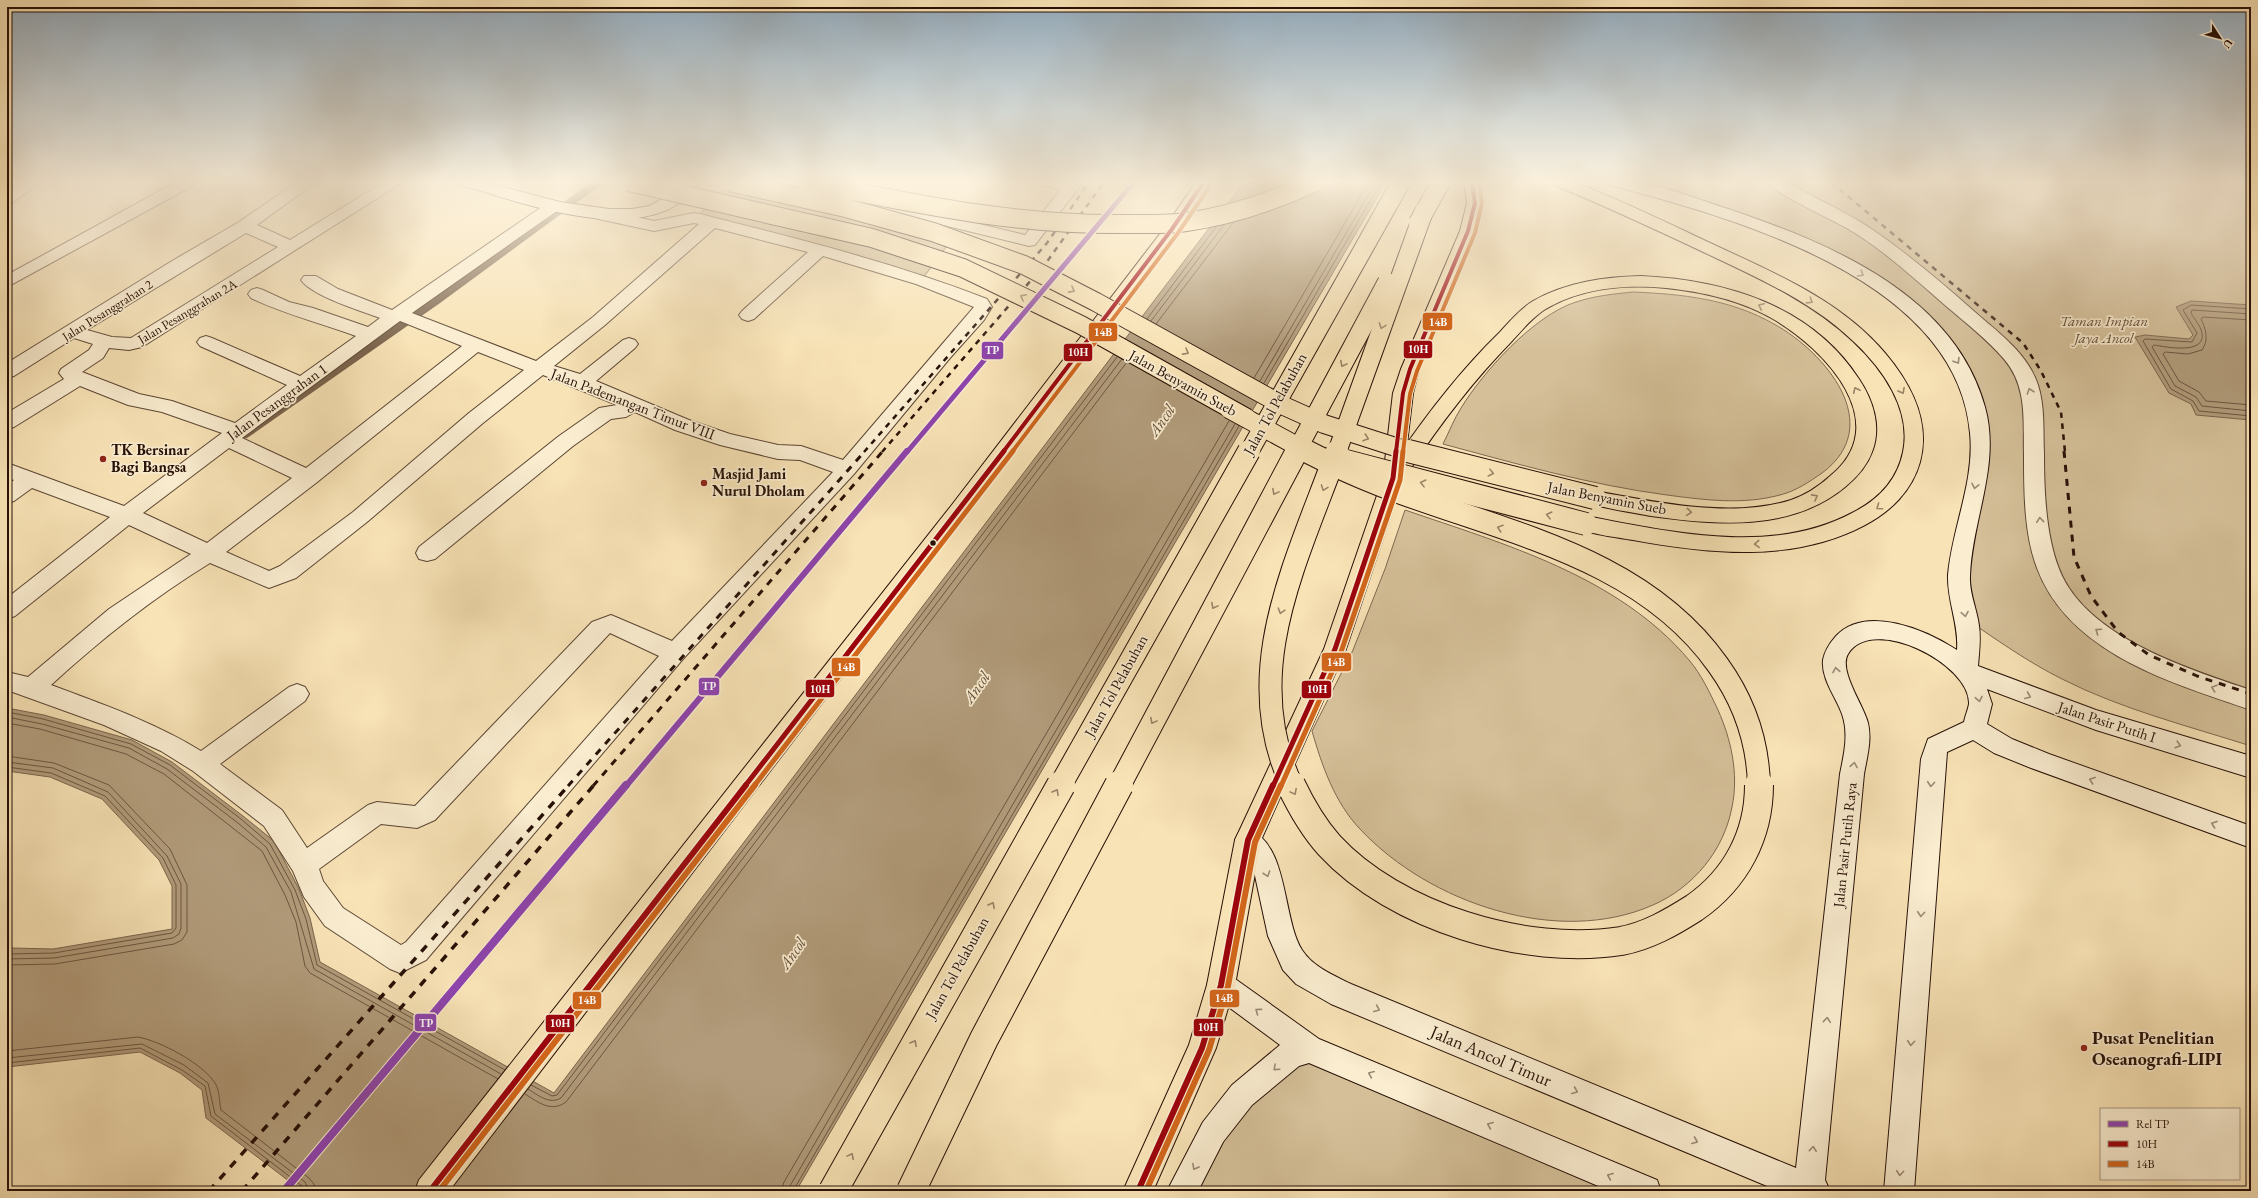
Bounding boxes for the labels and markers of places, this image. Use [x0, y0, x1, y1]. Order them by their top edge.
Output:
place label: TK Bersinar Bagi Bangsa [111, 440, 190, 476]
marker: TK Bersinar Bagi Bangsa [98, 454, 108, 464]
place label: Masjid Jami Nurul Dholam [712, 464, 805, 500]
marker: Masjid Jami Nurul Dholam [699, 478, 709, 488]
unlabelled marker [928, 538, 938, 548]
place label: Pusat Penelitian Oseanografi-LIPI [2092, 1026, 2222, 1070]
marker: Pusat Penelitian Oseanografi-LIPI [2079, 1043, 2089, 1053]

